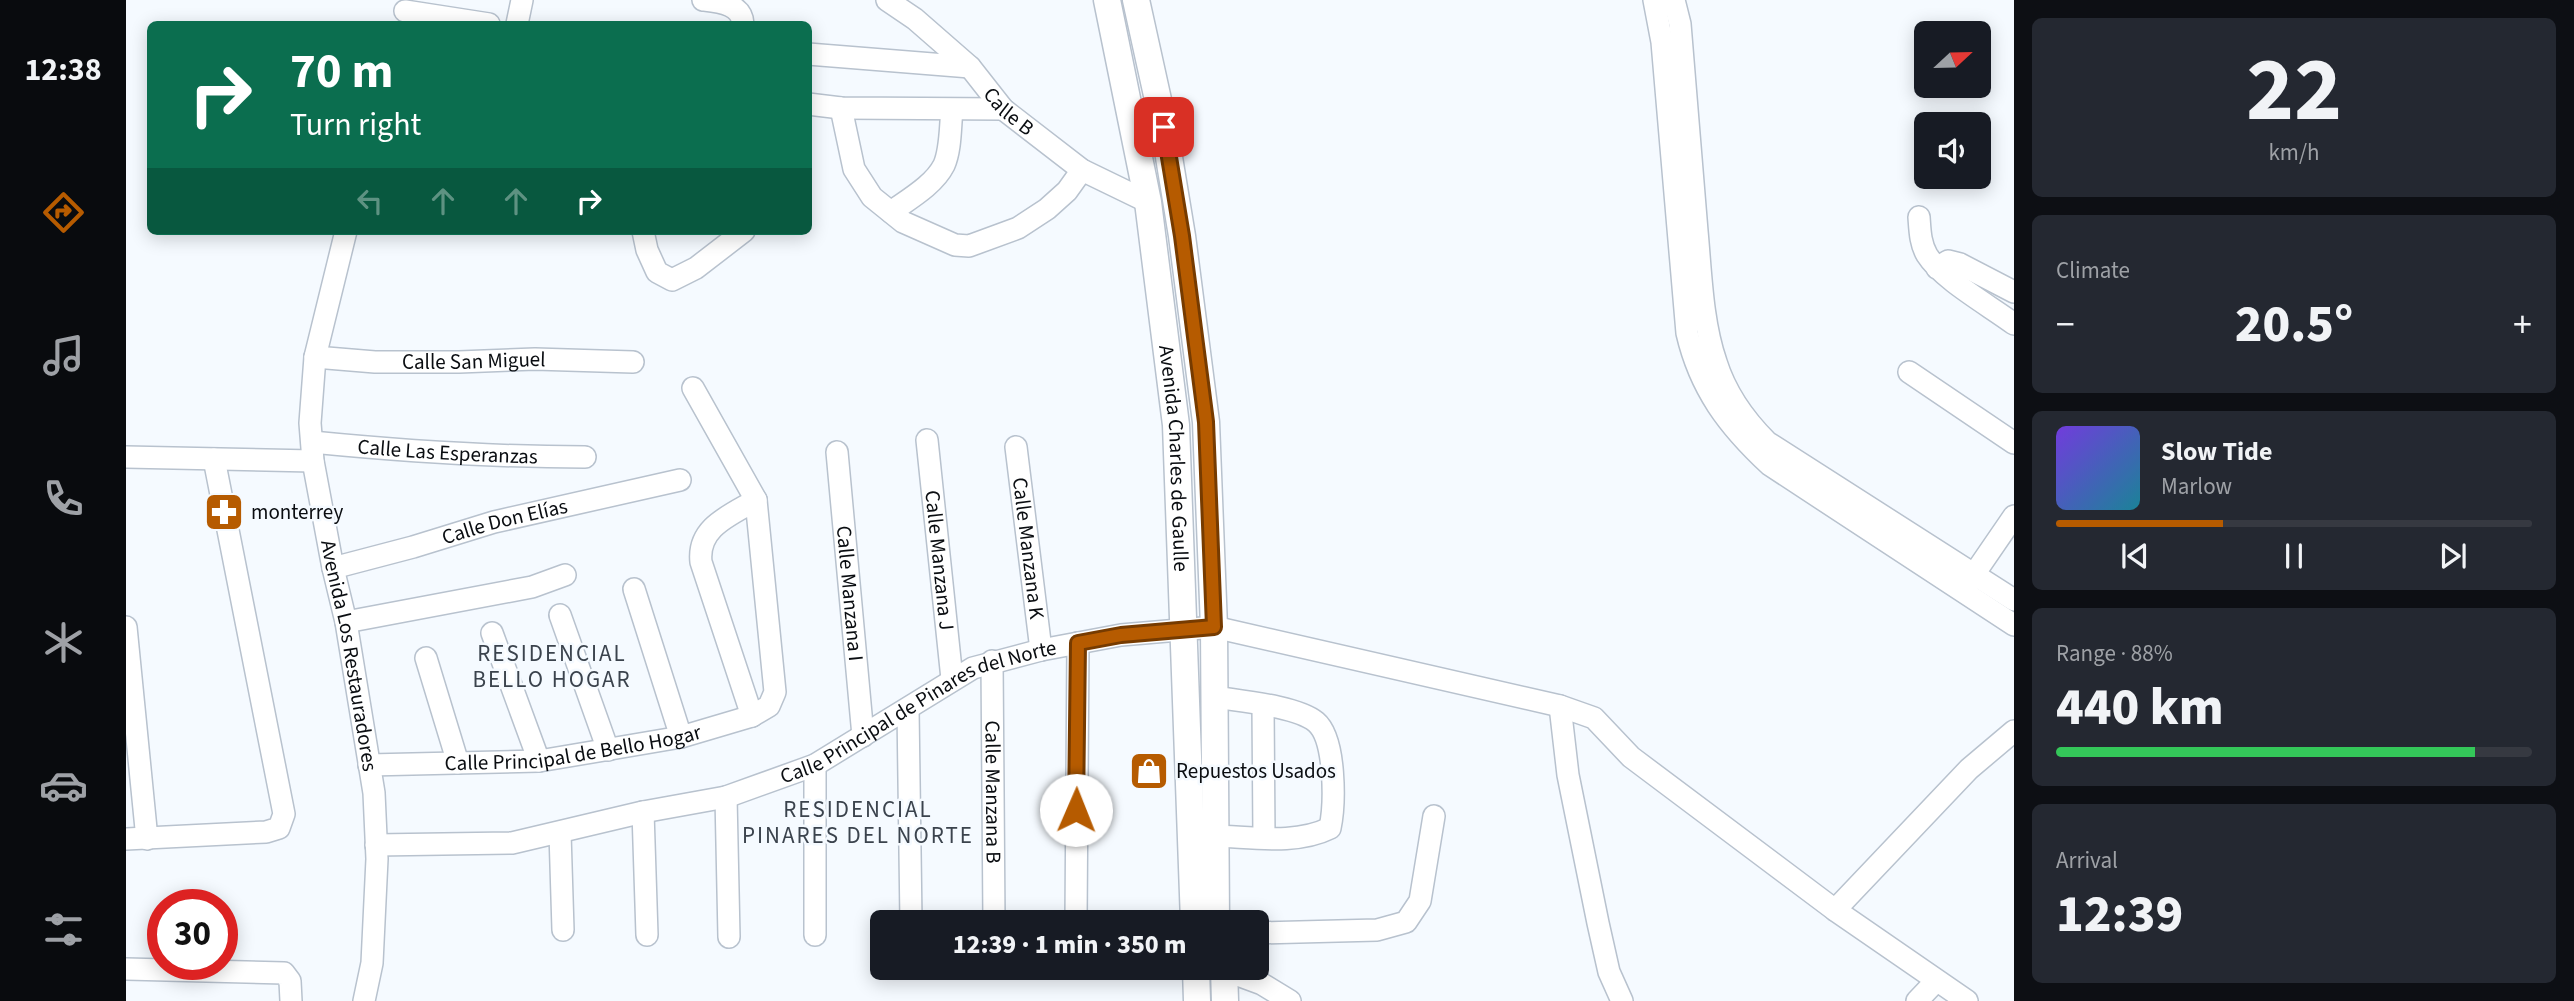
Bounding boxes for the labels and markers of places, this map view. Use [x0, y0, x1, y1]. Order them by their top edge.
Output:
pin [1134, 97, 1194, 157]
pharmacy icon: monterrey [203, 491, 245, 533]
place label: monterrey [251, 497, 343, 527]
shop icon: Repuestos Usados [1128, 750, 1170, 792]
place label: Repuestos Usados [1176, 756, 1336, 786]

